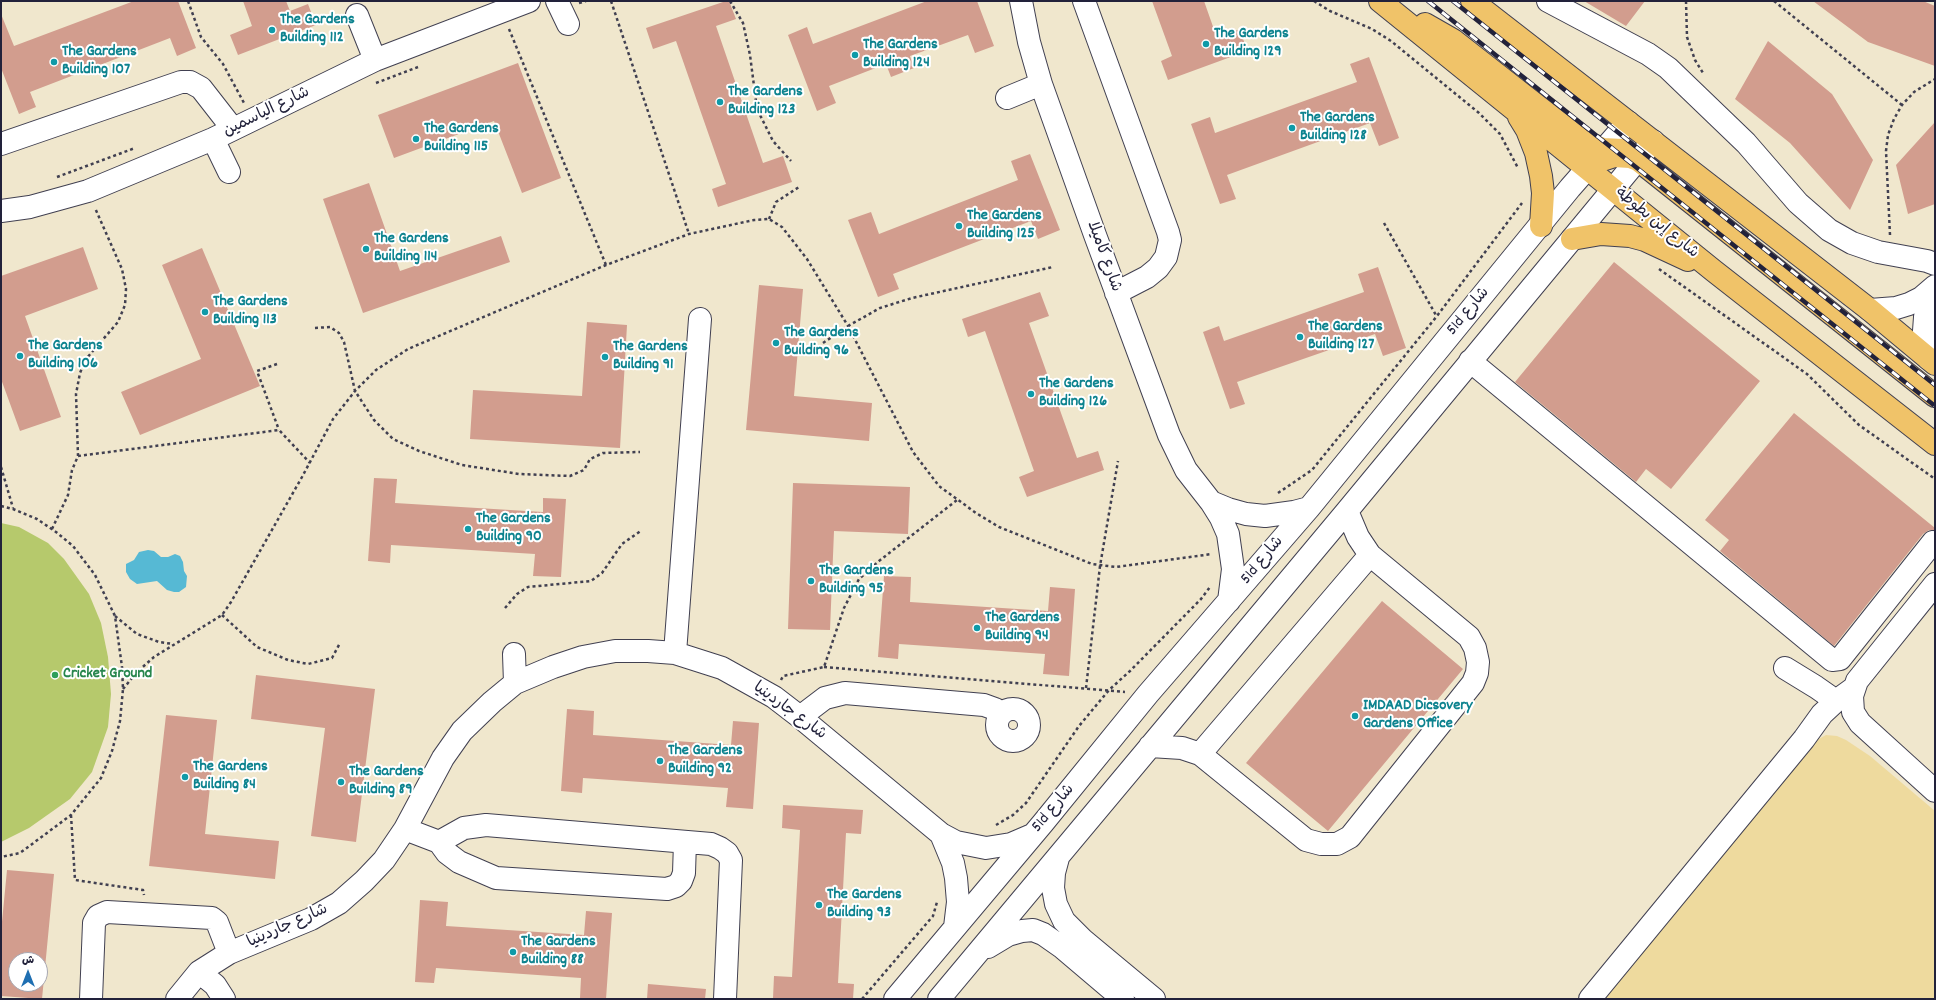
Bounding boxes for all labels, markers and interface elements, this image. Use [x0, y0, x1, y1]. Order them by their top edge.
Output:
place label: The Gardens Building 112 [280, 11, 355, 49]
marker: The Gardens Building 112 [267, 25, 277, 35]
place label: The Gardens Building 129 [1214, 25, 1289, 63]
place label: The Gardens Building 124 [863, 36, 938, 74]
marker: The Gardens Building 129 [1201, 39, 1211, 49]
place label: The Gardens Building 107 [62, 43, 137, 81]
marker: The Gardens Building 124 [850, 50, 860, 60]
marker: The Gardens Building 107 [49, 57, 59, 67]
place label: The Gardens Building 123 [728, 83, 803, 121]
street label: شارع الياسمين [221, 84, 313, 142]
marker: The Gardens Building 123 [715, 97, 725, 107]
place label: The Gardens Building 128 [1300, 109, 1375, 147]
place label: The Gardens Building 115 [424, 120, 499, 158]
marker: The Gardens Building 128 [1287, 123, 1297, 133]
marker: The Gardens Building 115 [411, 134, 421, 144]
street label: شارع إبن بطوطة [1610, 184, 1702, 264]
place label: The Gardens Building 125 [967, 207, 1042, 245]
street label: شارع كاميلا [1081, 219, 1125, 295]
marker: The Gardens Building 125 [954, 221, 964, 231]
place label: The Gardens Building 114 [374, 230, 449, 268]
marker: The Gardens Building 114 [361, 244, 371, 254]
street label: 51d شارع [1443, 284, 1495, 340]
place label: The Gardens Building 113 [213, 293, 288, 331]
marker: The Gardens Building 113 [200, 307, 210, 317]
place label: The Gardens Building 127 [1308, 318, 1383, 356]
place label: The Gardens Building 96 [784, 324, 859, 362]
marker: The Gardens Building 127 [1295, 332, 1305, 342]
place label: The Gardens Building 106 [28, 337, 103, 375]
place label: The Gardens Building 91 [613, 338, 688, 376]
marker: The Gardens Building 96 [771, 338, 781, 348]
marker: The Gardens Building 106 [15, 351, 25, 361]
marker: The Gardens Building 91 [600, 352, 610, 362]
place label: The Gardens Building 126 [1039, 375, 1114, 413]
marker: The Gardens Building 126 [1026, 389, 1036, 399]
place label: The Gardens Building 90 [476, 510, 551, 548]
marker: The Gardens Building 90 [463, 524, 473, 534]
street label: 51d شارع [1237, 533, 1289, 589]
place label: The Gardens Building 95 [819, 562, 894, 600]
marker: The Gardens Building 95 [806, 576, 816, 586]
place label: The Gardens Building 94 [985, 609, 1060, 647]
marker: The Gardens Building 94 [972, 623, 982, 633]
place label: Cricket Ground [63, 665, 152, 685]
marker: Cricket Ground [50, 670, 60, 680]
street label: شارع جاردينيا [749, 679, 829, 745]
place label: IMDAAD Dicsovery Gardens Office [1363, 697, 1473, 735]
marker: IMDAAD Dicsovery Gardens Office [1350, 711, 1360, 721]
place label: The Gardens Building 92 [668, 742, 743, 780]
marker: The Gardens Building 92 [655, 756, 665, 766]
place label: The Gardens Building 84 [193, 758, 268, 796]
place label: The Gardens Building 89 [349, 763, 424, 801]
marker: The Gardens Building 84 [180, 772, 190, 782]
marker: The Gardens Building 89 [336, 777, 346, 787]
street label: 51d شارع [1028, 781, 1080, 837]
place label: The Gardens Building 93 [827, 886, 902, 924]
marker: The Gardens Building 93 [814, 900, 824, 910]
street label: شارع جاردينيا [245, 901, 331, 953]
place label: The Gardens Building 88 [521, 933, 596, 971]
marker: The Gardens Building 88 [508, 947, 518, 957]
north arrow [8, 952, 48, 992]
text: ش [22, 953, 34, 969]

